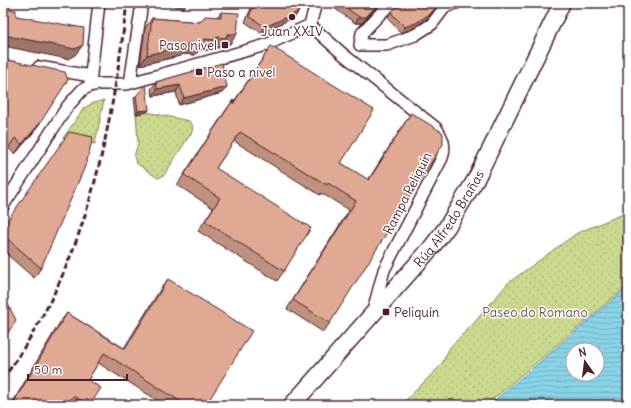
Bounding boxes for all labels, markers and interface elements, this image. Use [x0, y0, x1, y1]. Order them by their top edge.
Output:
marker: Juan XXIV [287, 12, 297, 22]
place label: Juan XXIV [261, 23, 323, 40]
place label: Paso nivel [159, 37, 217, 54]
marker: Paso nivel [220, 40, 230, 50]
place label: Paso a nivel [207, 64, 275, 81]
marker: Paso a nivel [194, 67, 204, 77]
street label: Rampa Peliquín [379, 149, 436, 237]
street label: Rúa Alfredo Brañas [410, 168, 488, 271]
place label: Peliquín [394, 304, 440, 321]
park label: Paseo do Romano [482, 304, 588, 321]
marker: Peliquín [381, 307, 391, 317]
north arrow [565, 342, 605, 382]
text: N [577, 345, 588, 360]
scale bar [28, 356, 127, 382]
text: 50 m [34, 362, 63, 377]

